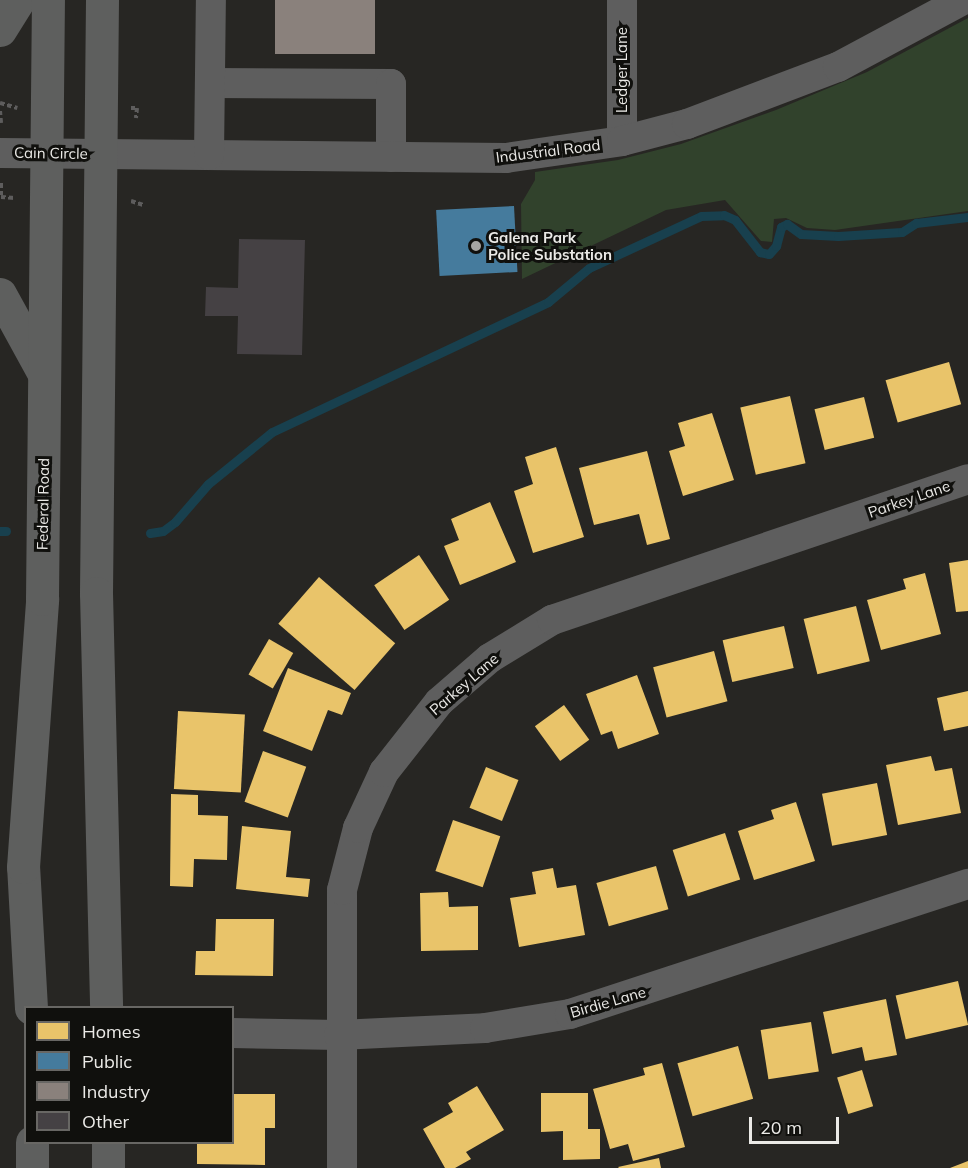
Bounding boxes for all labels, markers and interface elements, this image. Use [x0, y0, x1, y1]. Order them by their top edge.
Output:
street label: Ledger Lane [613, 27, 631, 113]
street label: Industrial Road [495, 136, 601, 166]
street label: Cain Circle [14, 143, 88, 163]
place label: Galena Park Police Substation [488, 228, 612, 263]
marker: Galena Park Police Substation [469, 239, 483, 253]
street label: Federal Road [33, 458, 53, 550]
street label: Parkey Lane [866, 477, 952, 521]
street label: Parkey Lane [426, 649, 502, 719]
street label: Birdie Lane [568, 983, 648, 1021]
legend [24, 1006, 234, 1144]
text: Homes [82, 1020, 141, 1043]
text: Public [82, 1050, 132, 1073]
text: Industry [82, 1080, 150, 1103]
scale bar [752, 1105, 842, 1143]
text: Other [82, 1110, 129, 1133]
text: 20 m [760, 1116, 802, 1139]

